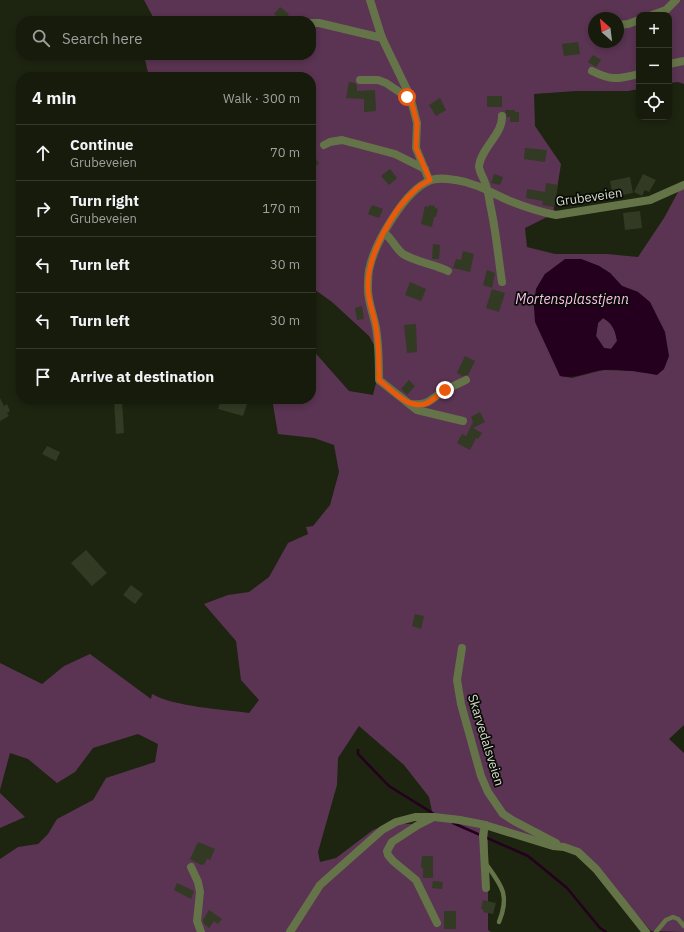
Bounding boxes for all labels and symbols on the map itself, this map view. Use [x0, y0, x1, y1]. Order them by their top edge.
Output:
north arrow [588, 12, 624, 48]
route start [398, 88, 416, 106]
street label: Grubeveien [555, 184, 623, 210]
water label: Mortensplasstjenn [515, 290, 629, 308]
route end [436, 381, 454, 399]
street label: Skarvedalsveien [464, 692, 508, 788]

